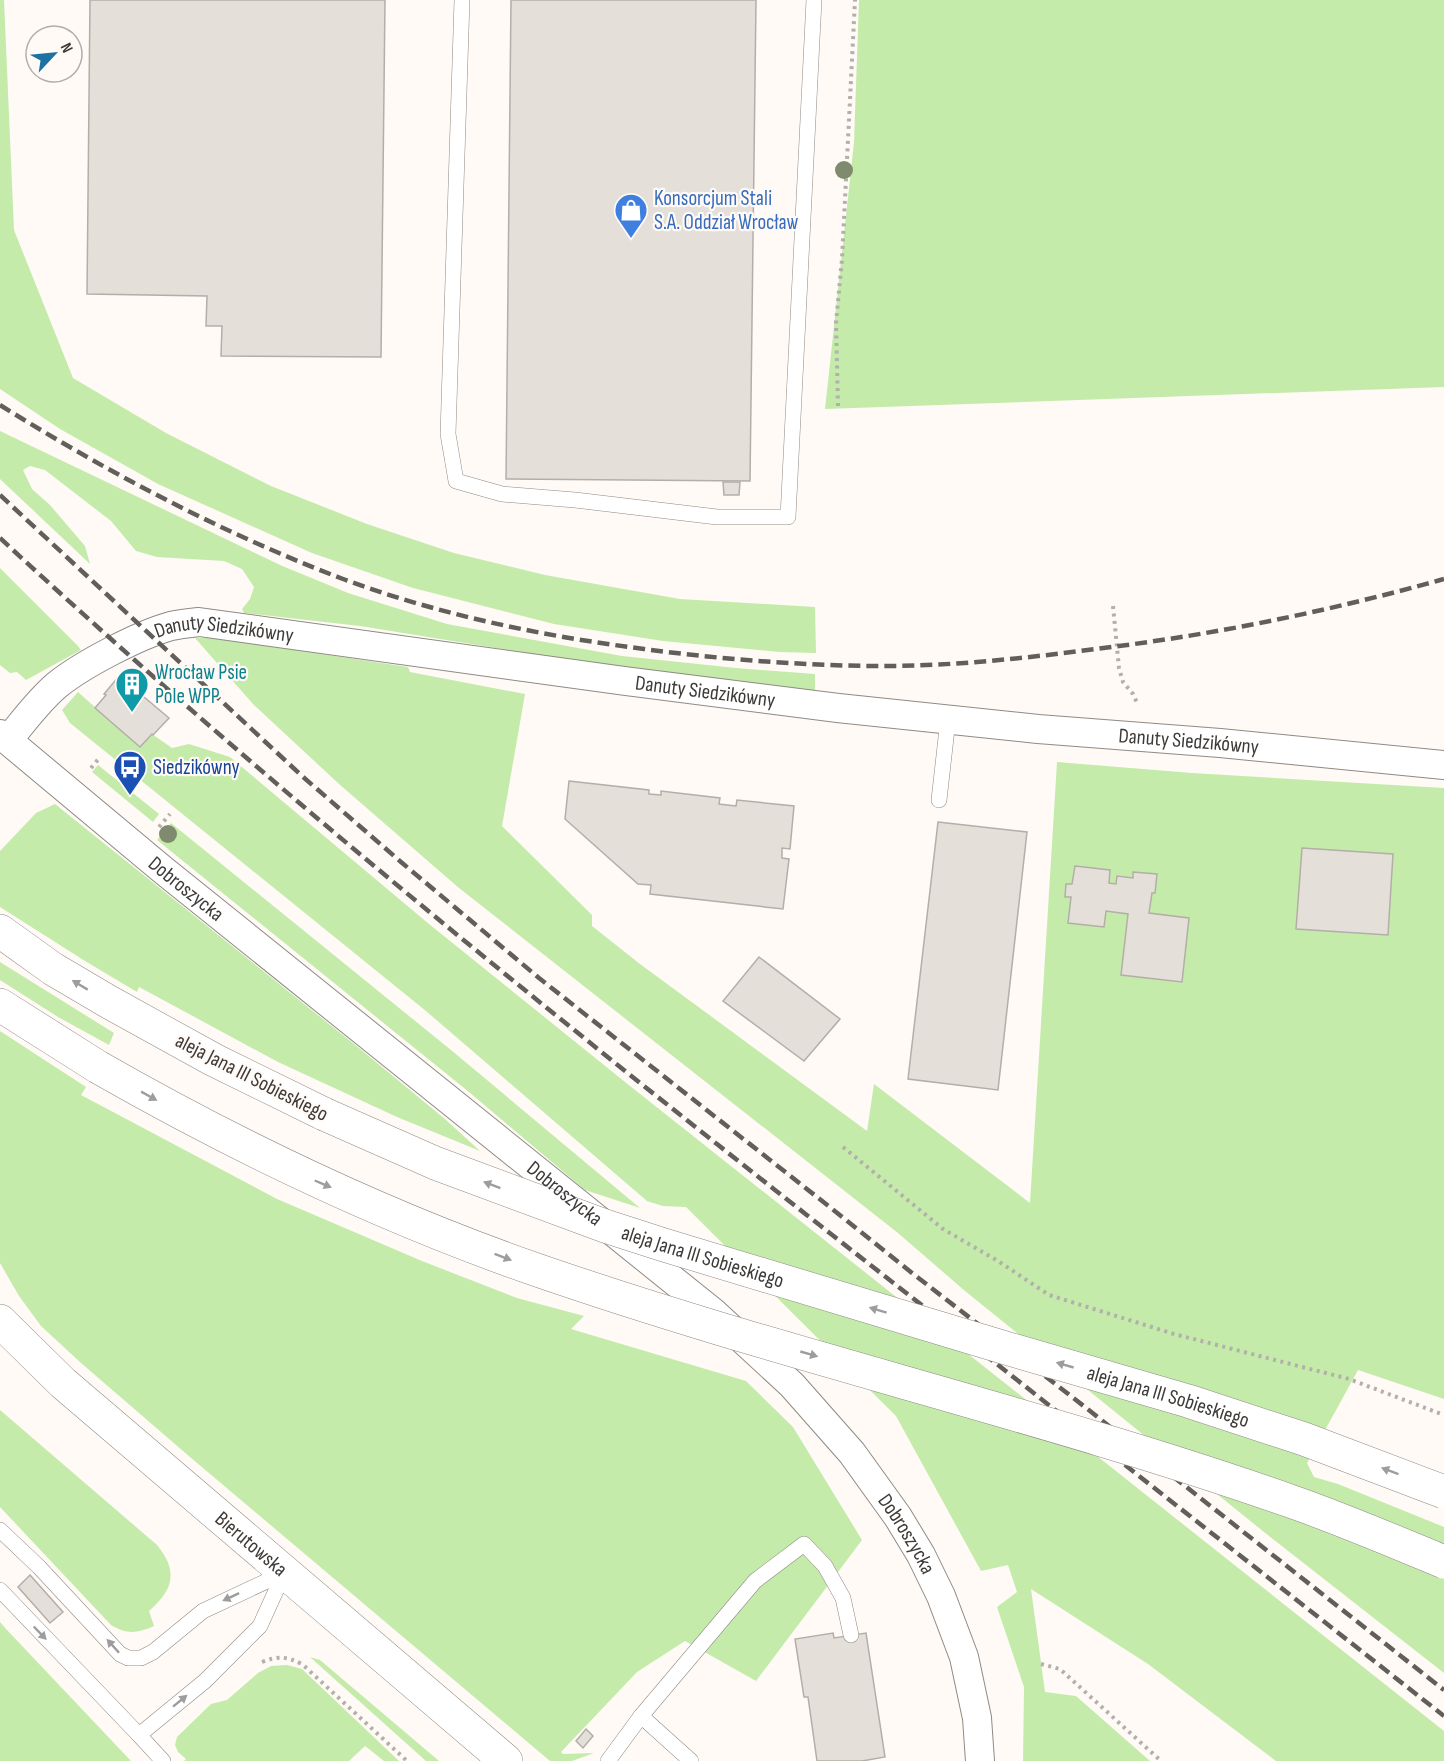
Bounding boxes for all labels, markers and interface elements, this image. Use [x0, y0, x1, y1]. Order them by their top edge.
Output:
north arrow [24, 24, 84, 84]
text: N [56, 40, 77, 56]
place label: Konsorcjum Stali S.A. Oddział Wrocław [654, 186, 798, 235]
shop icon: Konsorcjum Stali S.A. Oddział Wrocław [613, 192, 649, 239]
street label: Danuty Siedzikówny [151, 610, 295, 648]
place label: Wrocław Psie Pole WPP [155, 660, 247, 709]
building icon: Wrocław Psie Pole WPP [114, 666, 150, 713]
street label: Danuty Siedzikówny [634, 670, 777, 713]
street label: Danuty Siedzikówny [1118, 723, 1260, 760]
bus stop icon: Siedzikówny [112, 749, 148, 796]
place label: Siedzikówny [153, 755, 240, 780]
street label: Dobroszycka [143, 851, 229, 927]
one-way arrow [71, 980, 88, 990]
street label: aleja Jana III Sobieskiego [171, 1028, 332, 1127]
one-way arrow [140, 1091, 157, 1101]
street label: Dobroszycka [522, 1156, 607, 1231]
one-way arrow [314, 1179, 331, 1188]
one-way arrow [483, 1180, 501, 1190]
street label: aleja Jana III Sobieskiego [618, 1220, 787, 1293]
one-way arrow [495, 1252, 513, 1262]
one-way arrow [869, 1305, 887, 1314]
one-way arrow [800, 1350, 818, 1359]
one-way arrow [1055, 1360, 1073, 1369]
street label: aleja Jana III Sobieskiego [1084, 1360, 1252, 1433]
one-way arrow [1380, 1466, 1398, 1476]
street label: Dobroszycka [872, 1489, 940, 1578]
street label: Bierutowska [210, 1506, 292, 1582]
one-way arrow [223, 1593, 240, 1602]
one-way arrow [33, 1625, 47, 1639]
one-way arrow [107, 1639, 120, 1654]
one-way arrow [172, 1695, 187, 1707]

